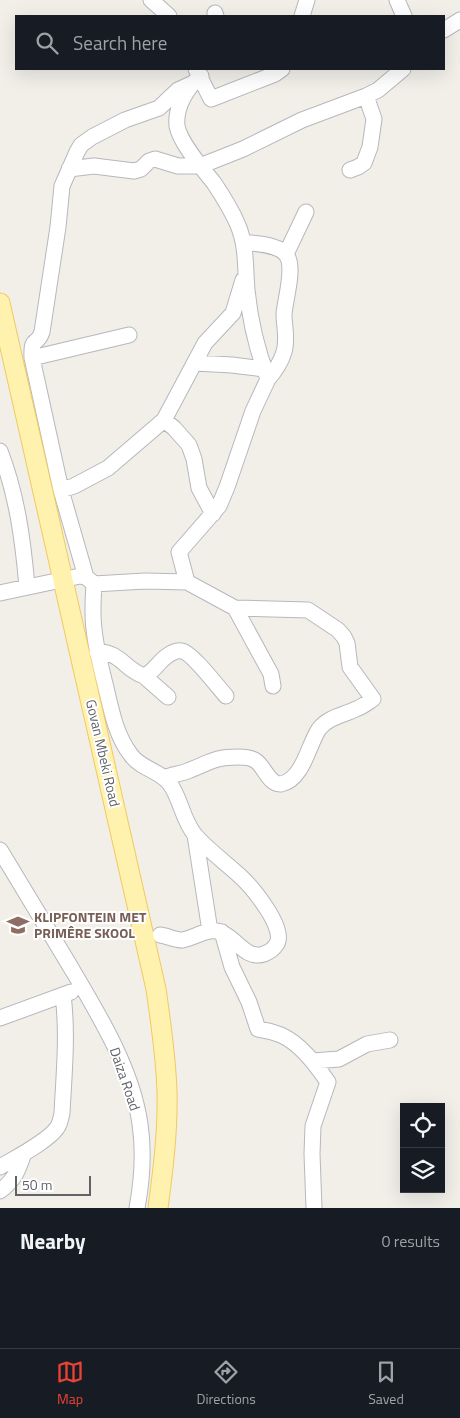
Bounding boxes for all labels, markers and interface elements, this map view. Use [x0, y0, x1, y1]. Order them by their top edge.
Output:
search box [15, 15, 445, 70]
text: Search here [73, 28, 167, 57]
icon: search [33, 29, 61, 57]
street label: Govan Mbeki Road [81, 697, 126, 809]
place label: KLIPFONTEIN MET PRIMÊRE SKOOL [34, 906, 147, 943]
school or university icon: KLIPFONTEIN MET PRIMÊRE SKOOL [5, 912, 31, 938]
street label: Daiza Road [105, 1044, 146, 1113]
map controls [400, 1103, 445, 1193]
button: locate [400, 1103, 445, 1148]
button: layers [400, 1148, 445, 1193]
scale bar [15, 1173, 91, 1196]
text: 50 m [22, 1174, 52, 1195]
text: Nearby [20, 1225, 85, 1257]
text: 0 results [381, 1229, 440, 1253]
tab: Map [56, 1358, 84, 1409]
tab: Directions [196, 1358, 256, 1409]
tab: Saved [368, 1358, 404, 1409]

